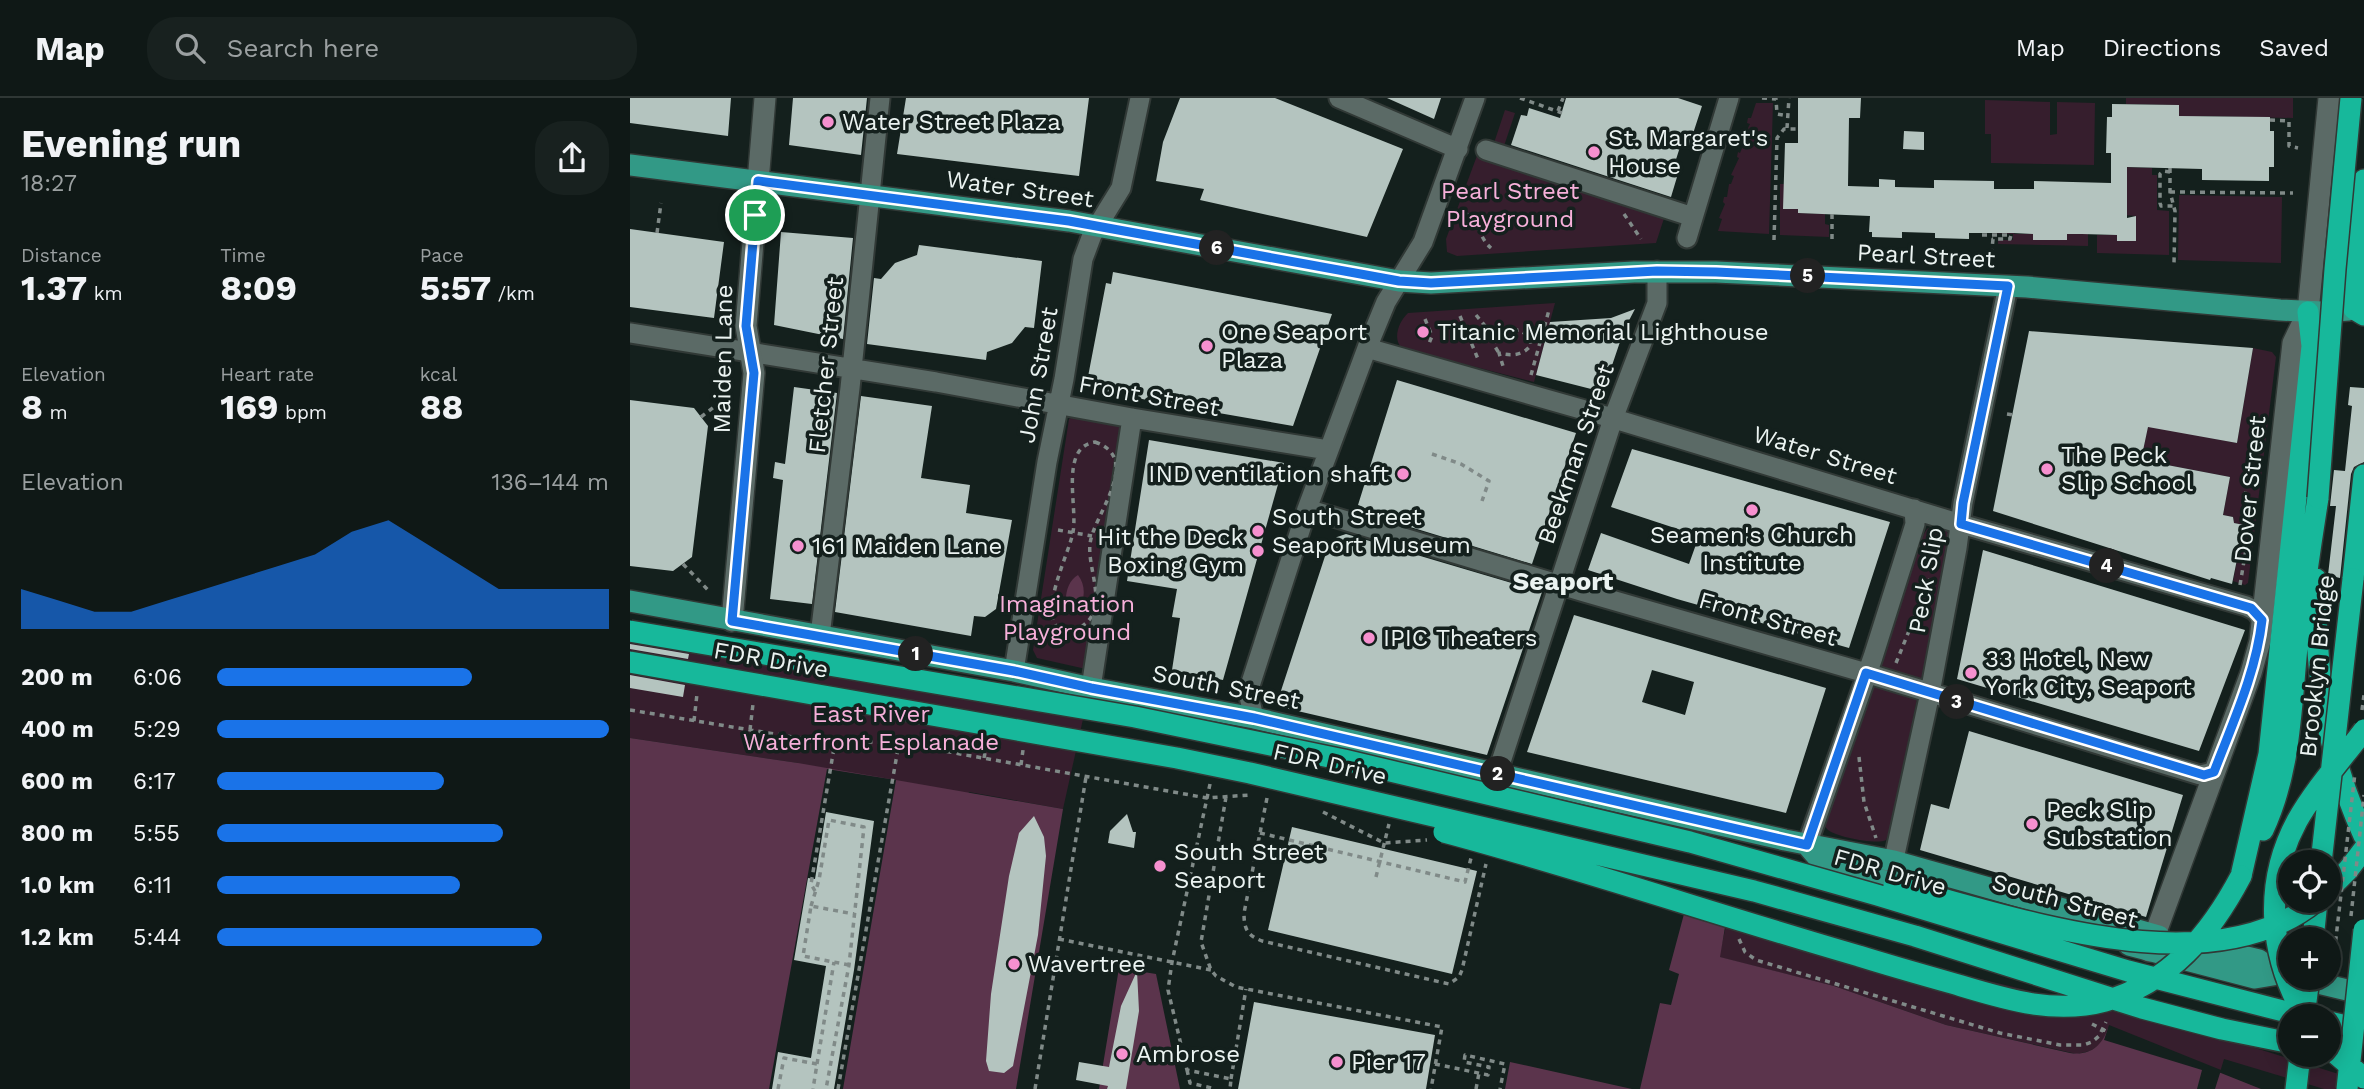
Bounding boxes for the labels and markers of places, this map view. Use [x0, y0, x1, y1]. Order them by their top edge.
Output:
place label: Water Street Plaza [842, 108, 1061, 136]
marker: Water Street Plaza [820, 114, 836, 130]
place label: St. Margaret's House [1608, 124, 1768, 180]
marker: St. Margaret's House [1586, 144, 1602, 160]
pin [725, 185, 785, 245]
pin: 6 [1200, 230, 1234, 266]
pin: 5 [1790, 258, 1826, 294]
place label: One Seaport Plaza [1221, 318, 1367, 374]
place label: Titanic Memorial Lighthouse [1437, 318, 1769, 346]
marker: Titanic Memorial Lighthouse [1415, 324, 1431, 340]
marker: One Seaport Plaza [1199, 338, 1215, 354]
place label: The Peck Slip School [2061, 441, 2194, 497]
place label: IND ventilation shaft [1148, 460, 1389, 488]
marker: The Peck Slip School [2039, 461, 2055, 477]
marker: IND ventilation shaft [1395, 466, 1411, 482]
marker: Seamen's Church Institute [1744, 502, 1760, 518]
place label: South Street Seaport Museum [1272, 503, 1471, 559]
place label: Seamen's Church Institute [1650, 521, 1854, 577]
place label: Hit the Deck Boxing Gym [1097, 523, 1244, 579]
marker: South Street Seaport Museum [1250, 523, 1266, 539]
place label: 161 Maiden Lane [812, 532, 1002, 560]
marker: 161 Maiden Lane [790, 538, 806, 554]
marker: Hit the Deck Boxing Gym [1250, 543, 1266, 559]
pin: 4 [2090, 548, 2124, 584]
place label: IPIC Theaters [1383, 624, 1538, 652]
marker: IPIC Theaters [1361, 630, 1377, 646]
pin: 1 [898, 636, 934, 672]
place label: 33 Hotel, New York City, Seaport [1985, 645, 2192, 701]
marker: 33 Hotel, New York City, Seaport [1963, 665, 1979, 681]
pin: 3 [1940, 684, 1974, 720]
pin: 2 [1480, 756, 1516, 792]
place label: Peck Slip Substation [2046, 796, 2173, 852]
marker: Peck Slip Substation [2024, 816, 2040, 832]
place label: South Street Seaport [1174, 838, 1324, 894]
marker: South Street Seaport [1152, 858, 1168, 874]
place label: Wavertree [1028, 950, 1146, 978]
marker: Wavertree [1006, 956, 1022, 972]
place label: Ambrose [1136, 1040, 1240, 1068]
marker: Ambrose [1114, 1046, 1130, 1062]
place label: Pier 17 [1351, 1048, 1426, 1076]
marker: Pier 17 [1329, 1054, 1345, 1070]

